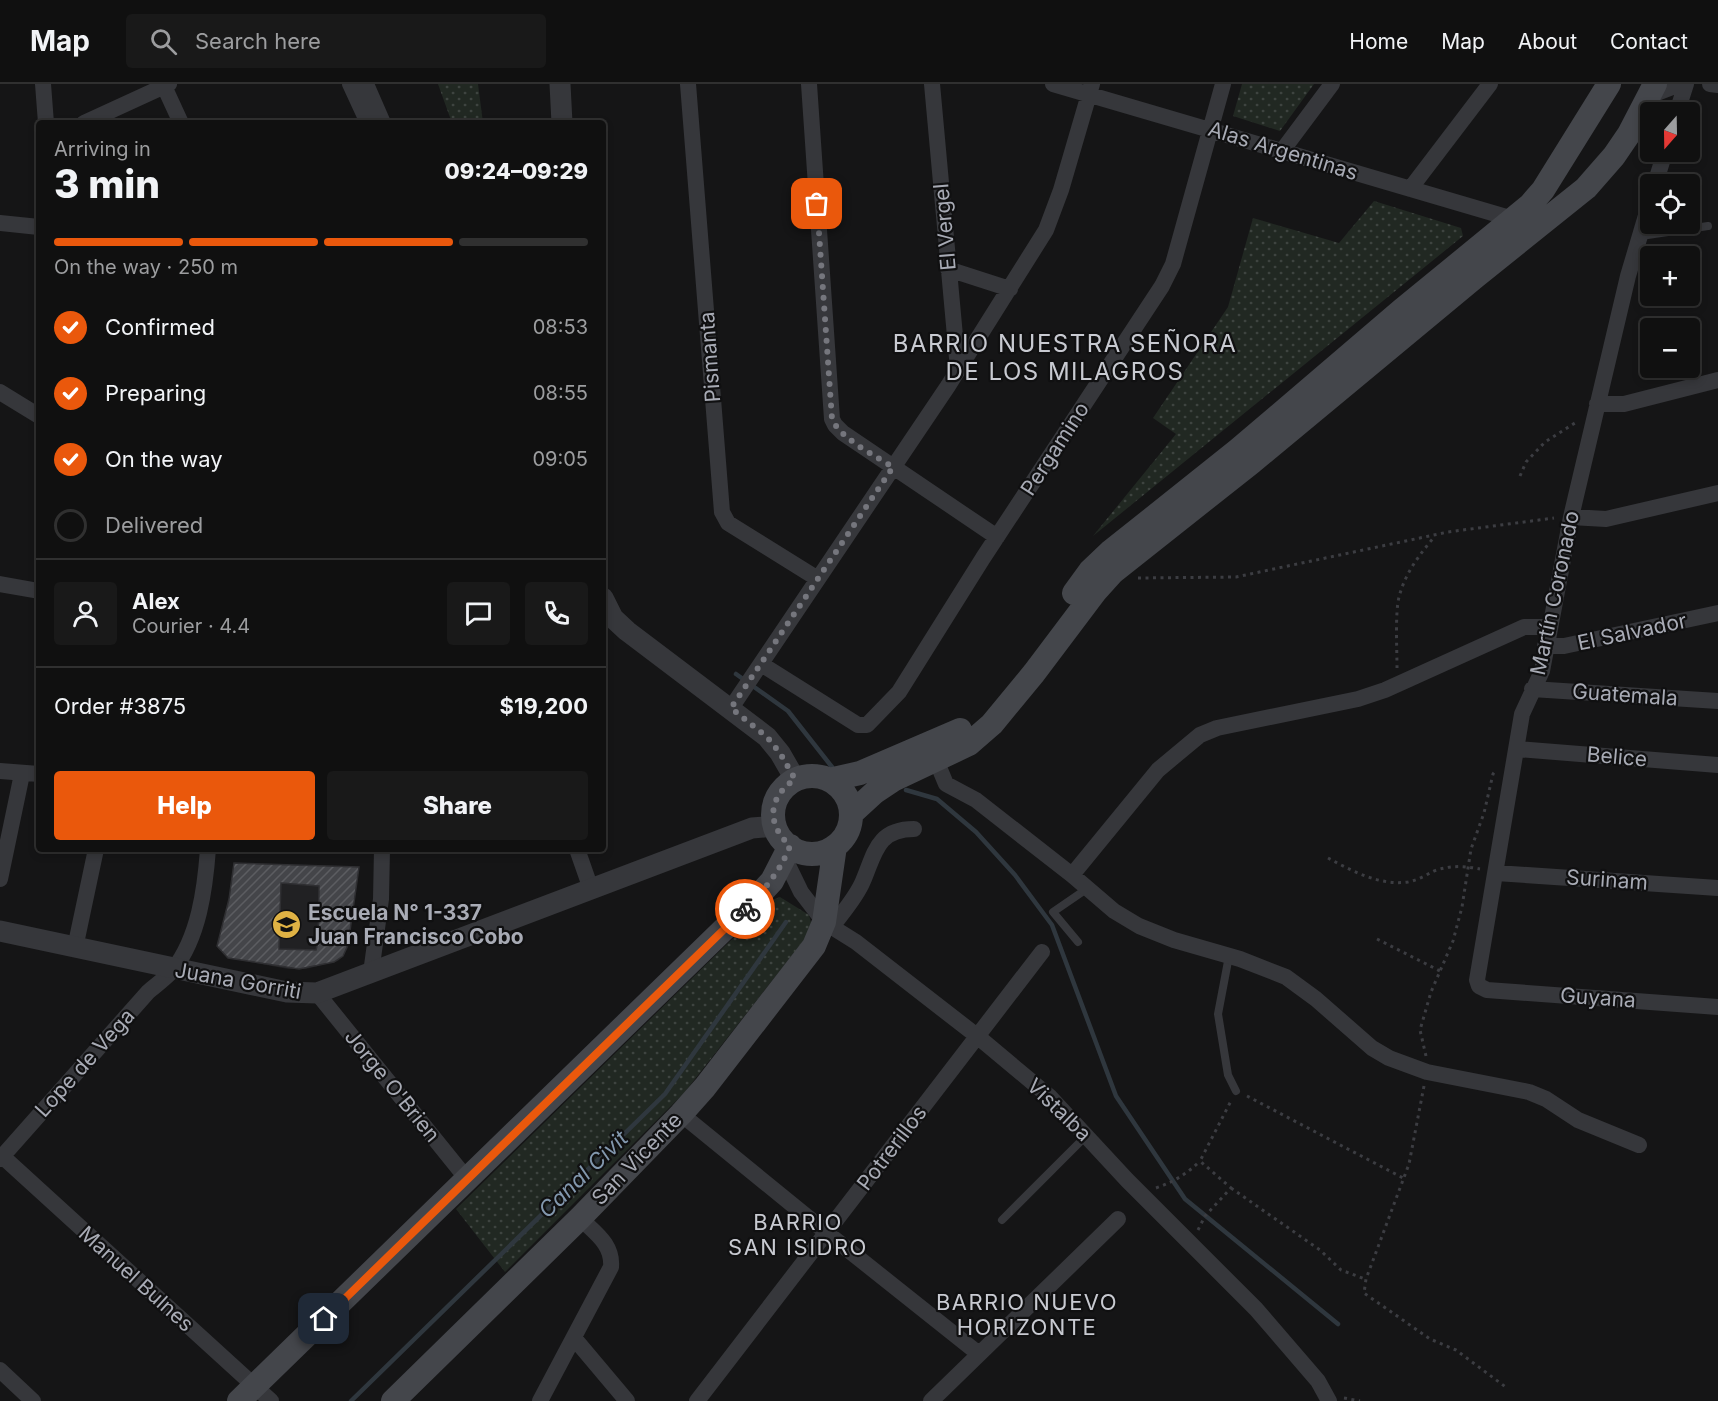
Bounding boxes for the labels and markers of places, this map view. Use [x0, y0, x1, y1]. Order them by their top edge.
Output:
pin [791, 178, 842, 229]
place label: Escuela N° 1-337 Juan Francisco Cobo [308, 900, 524, 949]
school or university icon: Escuela N° 1-337 Juan Francisco Cobo [271, 909, 303, 941]
pin [298, 1293, 349, 1344]

